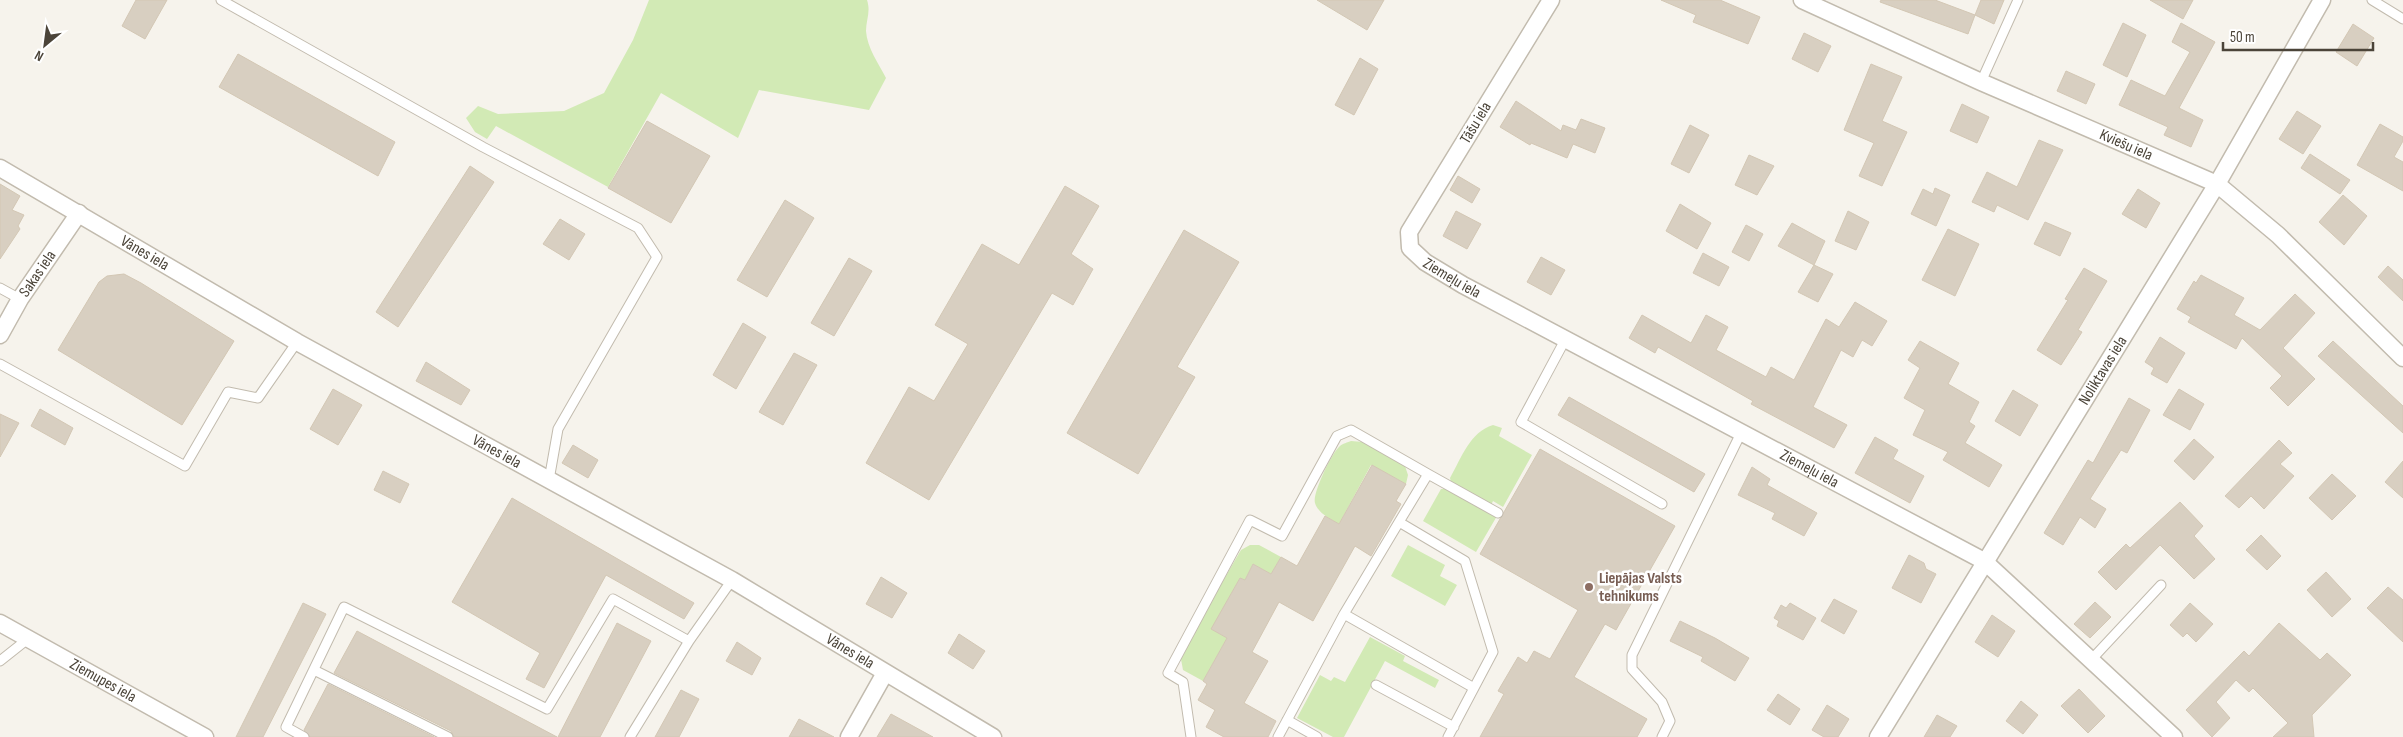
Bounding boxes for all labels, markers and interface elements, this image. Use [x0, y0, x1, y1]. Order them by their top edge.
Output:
north arrow [20, 20, 70, 70]
scale bar [2223, 20, 2373, 52]
text: 50 m [2230, 28, 2255, 47]
text: N [32, 47, 46, 65]
street label: Tāšu iela [1456, 99, 1496, 147]
street label: Kviešu iela [2097, 125, 2156, 165]
street label: Vānes iela [117, 231, 173, 275]
street label: Sakas iela [15, 247, 60, 300]
street label: Ziemeļu iela [1420, 254, 1484, 302]
street label: Noliktavas iela [2074, 333, 2131, 408]
street label: Vānes iela [469, 430, 525, 472]
street label: Ziemeļu iela [1777, 445, 1842, 492]
place label: Liepājas Valsts tehnikums [1599, 569, 1682, 606]
marker: Liepājas Valsts tehnikums [1583, 581, 1595, 593]
street label: Vānes iela [823, 629, 878, 673]
street label: Ziemupes iela [67, 654, 140, 706]

